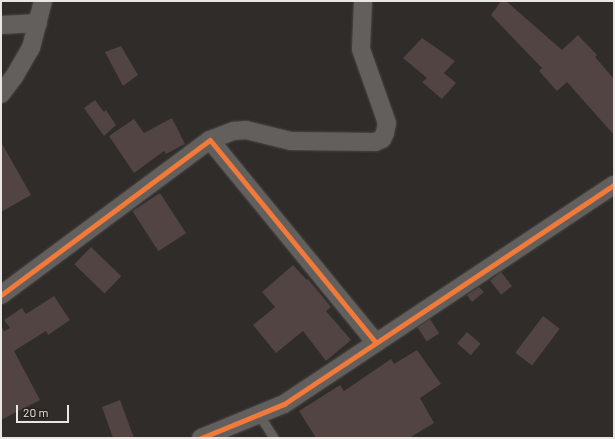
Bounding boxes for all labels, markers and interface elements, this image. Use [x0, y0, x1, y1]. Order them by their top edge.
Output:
scale bar [18, 397, 71, 423]
text: 20 m [23, 405, 49, 419]

